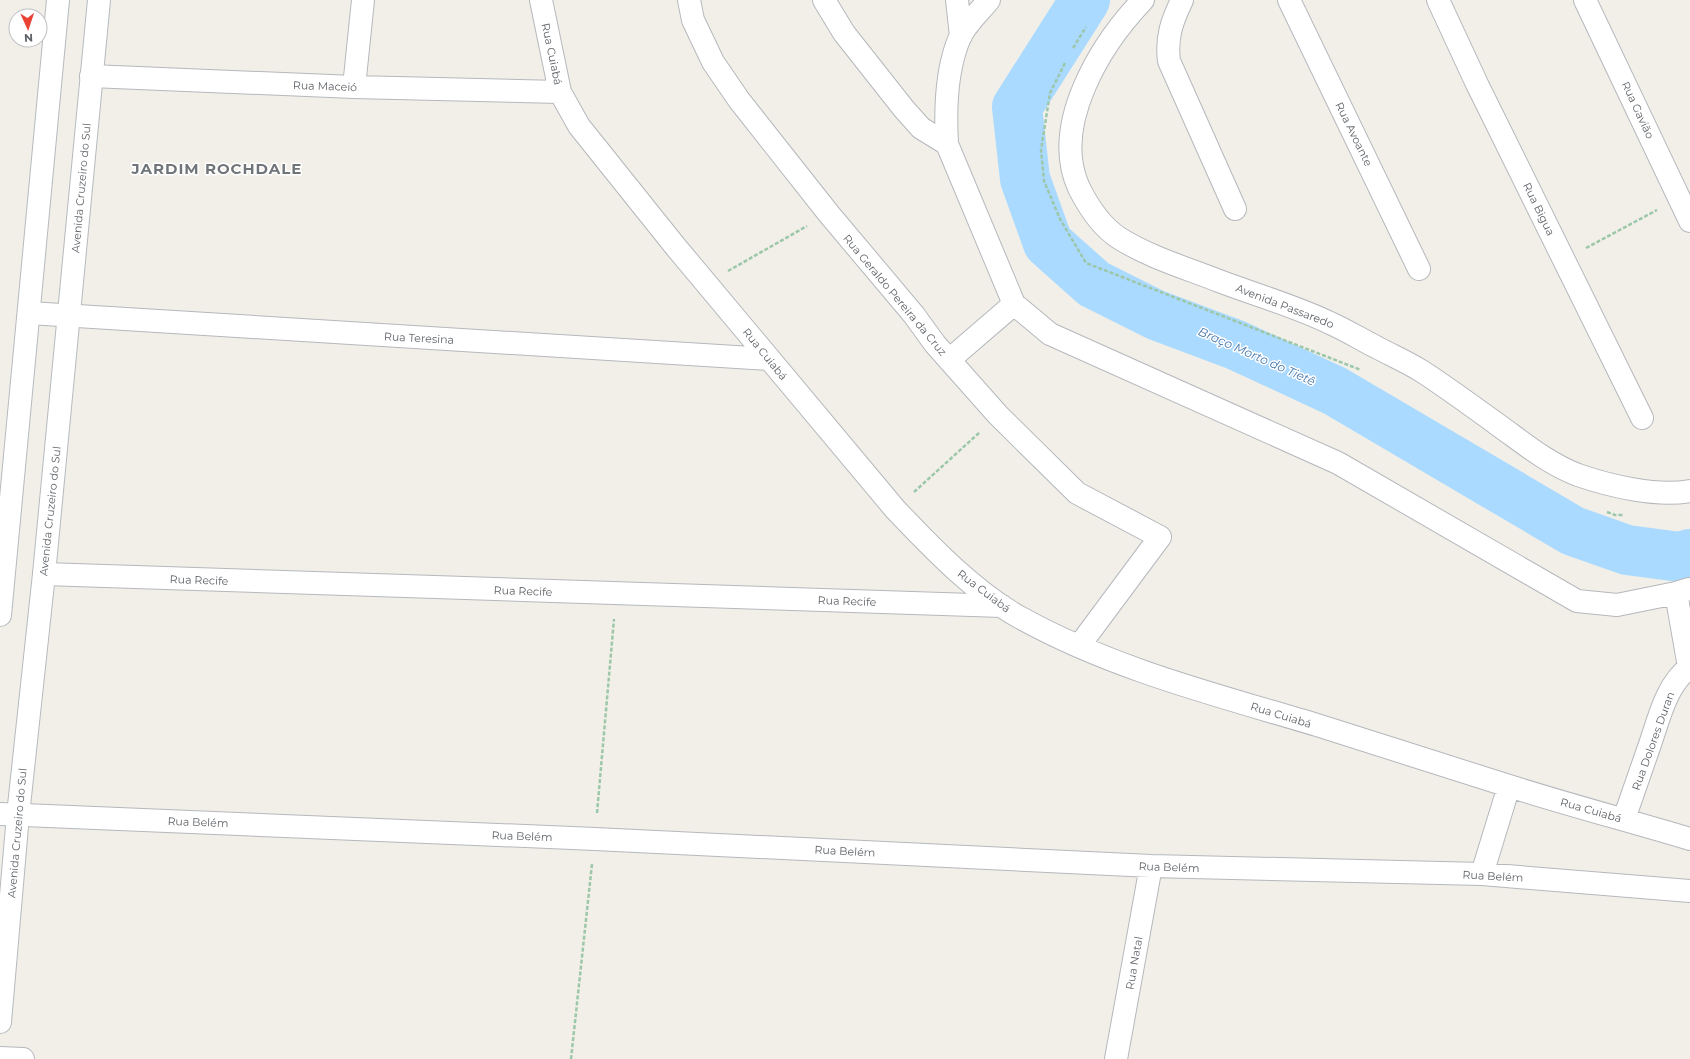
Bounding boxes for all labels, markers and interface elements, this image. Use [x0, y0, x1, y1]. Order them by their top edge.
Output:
north arrow [8, 8, 48, 48]
street label: Rua Cuiabá [539, 22, 565, 86]
text: N [24, 31, 33, 45]
street label: Rua Maceió [293, 78, 357, 94]
street label: Rua Gavião [1619, 79, 1657, 141]
street label: Rua Avoante [1332, 100, 1376, 169]
street label: Avenida Cruzeiro do Sul [68, 122, 94, 254]
district label: JARDIM ROCHDALE [131, 159, 302, 178]
street label: Rua Bigua [1520, 180, 1558, 238]
street label: Rua Geraldo Pereira da Cruz [840, 231, 950, 359]
street label: Avenida Passaredo [1234, 281, 1336, 331]
water label: Braço Morto do Tietê [1196, 323, 1318, 389]
street label: Rua Cuiabá [740, 325, 790, 383]
street label: Rua Teresina [384, 329, 454, 347]
street label: Avenida Cruzeiro do Sul [36, 445, 64, 577]
street label: Rua Cuiabá [955, 566, 1013, 616]
street label: Rua Recife [169, 572, 229, 588]
street label: Rua Recife [493, 583, 553, 599]
street label: Rua Recife [817, 593, 877, 609]
street label: Rua Dolores Duran [1629, 690, 1677, 792]
street label: Rua Cuiabá [1249, 699, 1313, 731]
street label: Avenida Cruzeiro do Sul [4, 767, 30, 899]
street label: Rua Cuiabá [1559, 795, 1623, 825]
street label: Rua Belém [167, 814, 229, 830]
street label: Rua Belém [491, 828, 553, 844]
street label: Rua Belém [814, 842, 876, 860]
street label: Rua Belém [1138, 859, 1200, 875]
street label: Rua Belém [1462, 867, 1524, 885]
street label: Rua Natal [1122, 935, 1146, 991]

